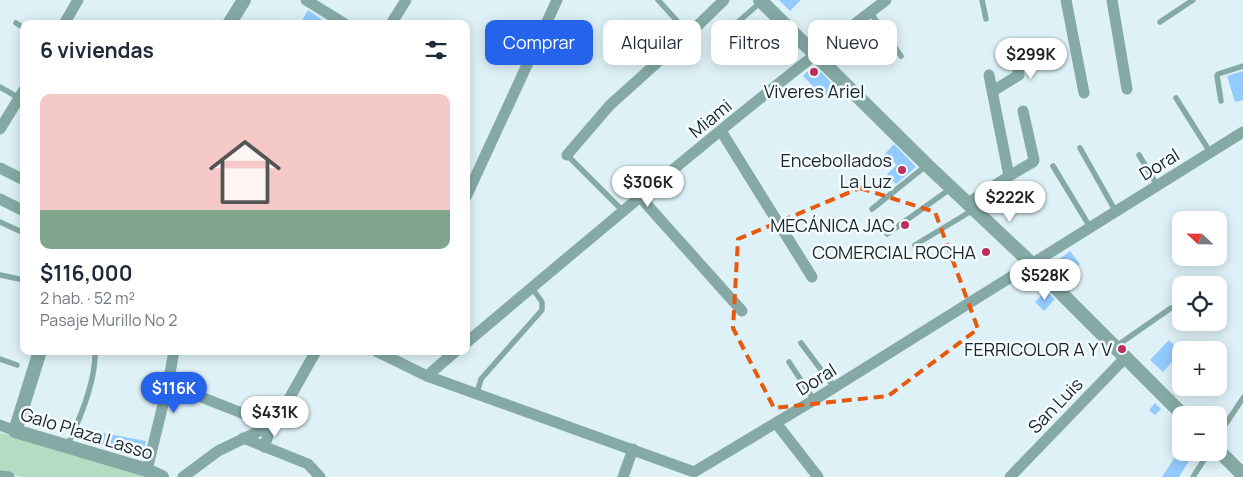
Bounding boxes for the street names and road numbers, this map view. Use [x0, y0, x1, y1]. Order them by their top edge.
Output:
street label: Miami [683, 93, 737, 143]
street label: Doral [1134, 142, 1184, 186]
street label: Doral [791, 357, 841, 401]
street label: San Luis [1022, 372, 1088, 438]
street label: Galo Plaza Lasso [18, 401, 156, 465]

